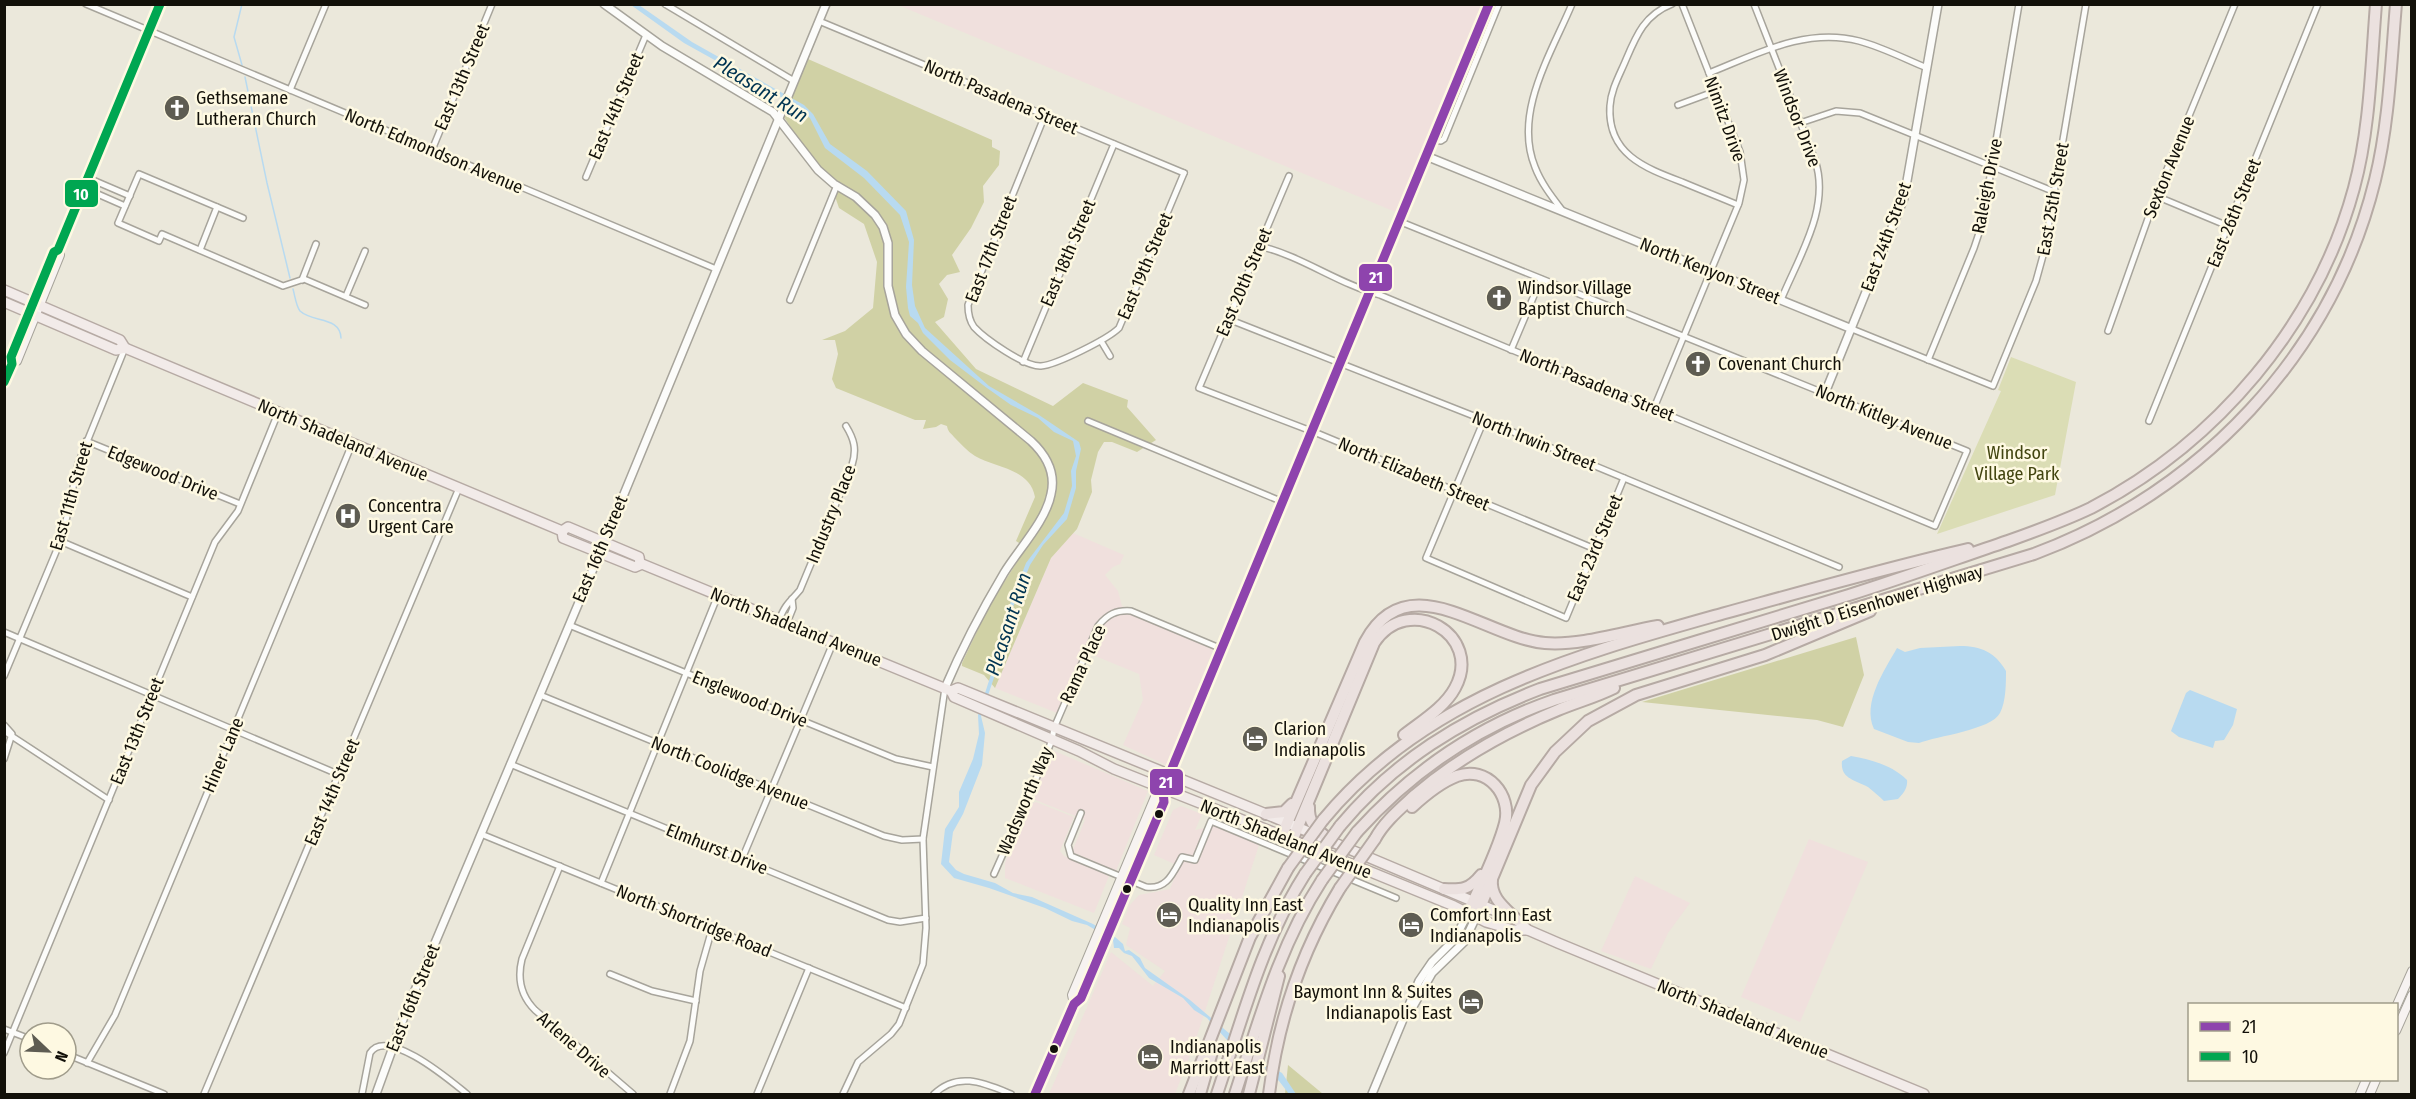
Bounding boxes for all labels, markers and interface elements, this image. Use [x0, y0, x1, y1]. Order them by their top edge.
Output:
street label: East 13th Street [430, 20, 494, 134]
street label: East 14th Street [584, 49, 649, 163]
water label: Pleasant Run [709, 50, 813, 128]
street label: North Pasadena Street [921, 55, 1081, 139]
street label: Windsor Drive [1768, 66, 1826, 170]
street label: Nimitz Drive [1699, 73, 1751, 165]
place label: Gethsemane Lutheran Church [196, 87, 316, 130]
church icon: Gethsemane Lutheran Church [162, 93, 192, 123]
street label: North Edmondson Avenue [342, 103, 526, 199]
street label: Sexton Avenue [2138, 113, 2200, 221]
street label: Raleigh Drive [1967, 136, 2007, 236]
street label: East 25th Street [2032, 141, 2074, 257]
street label: East 26th Street [2202, 155, 2266, 271]
line badge: 10 [64, 179, 99, 208]
street label: East 24th Street [1856, 179, 1916, 295]
text: 10 [73, 185, 89, 204]
street label: East 17th Street [960, 192, 1022, 306]
street label: East 18th Street [1035, 196, 1101, 310]
street label: East 19th Street [1113, 209, 1178, 323]
street label: East 20th Street [1211, 224, 1277, 340]
street label: North Kenyon Street [1637, 233, 1783, 309]
line badge: 21 [1358, 263, 1393, 292]
text: 21 [1368, 268, 1383, 287]
place label: Windsor Village Baptist Church [1518, 277, 1632, 320]
church icon: Windsor Village Baptist Church [1484, 283, 1514, 313]
street label: North Pasadena Street [1516, 344, 1678, 426]
church icon: Covenant Church [1683, 349, 1713, 379]
place label: Covenant Church [1718, 353, 1842, 375]
street label: North Kitley Avenue [1812, 379, 1956, 455]
street label: North Shadeland Avenue [254, 394, 432, 486]
street label: North Irwin Street [1469, 406, 1599, 476]
street label: North Elizabeth Street [1335, 432, 1493, 516]
street label: East 11th Street [45, 439, 97, 553]
street label: Edgewood Drive [104, 441, 222, 505]
park label: Windsor Village Park [1974, 442, 2060, 485]
street label: Industry Place [801, 461, 861, 567]
street label: East 23rd Street [1562, 491, 1628, 605]
street label: East 16th Street [567, 492, 633, 606]
place label: Concentra Urgent Care [368, 495, 454, 538]
hospital icon: Concentra Urgent Care [333, 501, 363, 531]
street label: Dwight D Eisenhower Highway [1768, 560, 1986, 646]
water label: Pleasant Run [980, 569, 1036, 679]
street label: North Shadeland Avenue [707, 583, 885, 672]
street label: Rama Place [1055, 621, 1111, 707]
street label: Englewood Drive [689, 666, 811, 732]
street label: East 13th Street [105, 674, 169, 788]
street label: Hiner Lane [197, 714, 249, 796]
place label: Clarion Indianapolis [1274, 718, 1366, 761]
hotel icon: Clarion Indianapolis [1240, 724, 1270, 754]
street label: North Coolidge Avenue [648, 731, 812, 815]
street label: East 14th Street [300, 735, 365, 849]
street label: Wadsworth Way [992, 743, 1058, 859]
line badge: 21 [1149, 768, 1184, 796]
text: 21 [1158, 773, 1173, 792]
street label: North Shadeland Avenue [1197, 795, 1375, 884]
unlabelled marker [1153, 808, 1165, 820]
street label: Elmhurst Drive [663, 819, 771, 879]
street label: North Shortridge Road [613, 880, 775, 962]
unlabelled marker [1121, 883, 1133, 895]
place label: Quality Inn East Indianapolis [1188, 894, 1303, 937]
hotel icon: Quality Inn East Indianapolis [1154, 900, 1184, 930]
place label: Comfort Inn East Indianapolis [1430, 904, 1552, 947]
hotel icon: Comfort Inn East Indianapolis [1396, 910, 1426, 940]
street label: East 16th Street [381, 941, 445, 1055]
street label: North Shadeland Avenue [1654, 975, 1832, 1064]
place label: Baymont Inn & Suites Indianapolis East [1293, 981, 1452, 1024]
hotel icon: Baymont Inn & Suites Indianapolis East [1456, 987, 1486, 1017]
legend [2188, 1003, 2398, 1081]
street label: Arlene Drive [533, 1007, 615, 1083]
text: 21 [2242, 1016, 2257, 1038]
north arrow [18, 1021, 78, 1081]
place label: Indianapolis Marriott East [1170, 1036, 1265, 1079]
hotel icon: Indianapolis Marriott East [1135, 1042, 1165, 1072]
unlabelled marker [1048, 1043, 1060, 1055]
text: 10 [2242, 1046, 2258, 1068]
text: N [51, 1049, 72, 1065]

